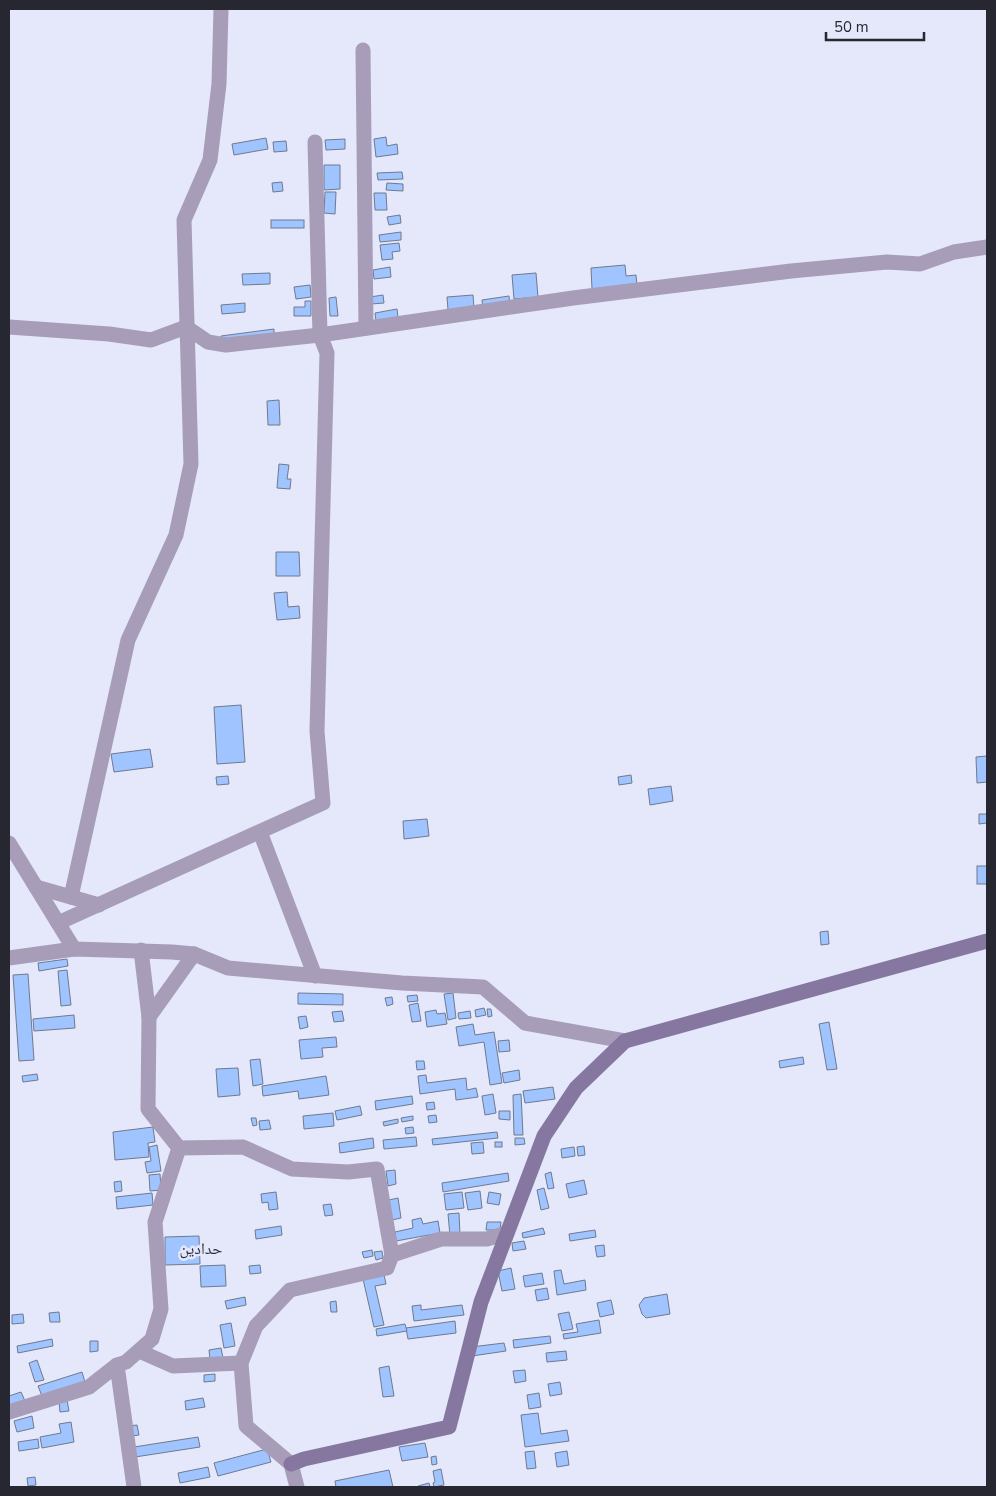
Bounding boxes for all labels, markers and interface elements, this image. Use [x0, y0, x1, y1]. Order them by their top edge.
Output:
scale bar [826, 10, 924, 42]
text: 50 m [834, 17, 869, 37]
district label: حدادين [179, 1238, 223, 1260]

